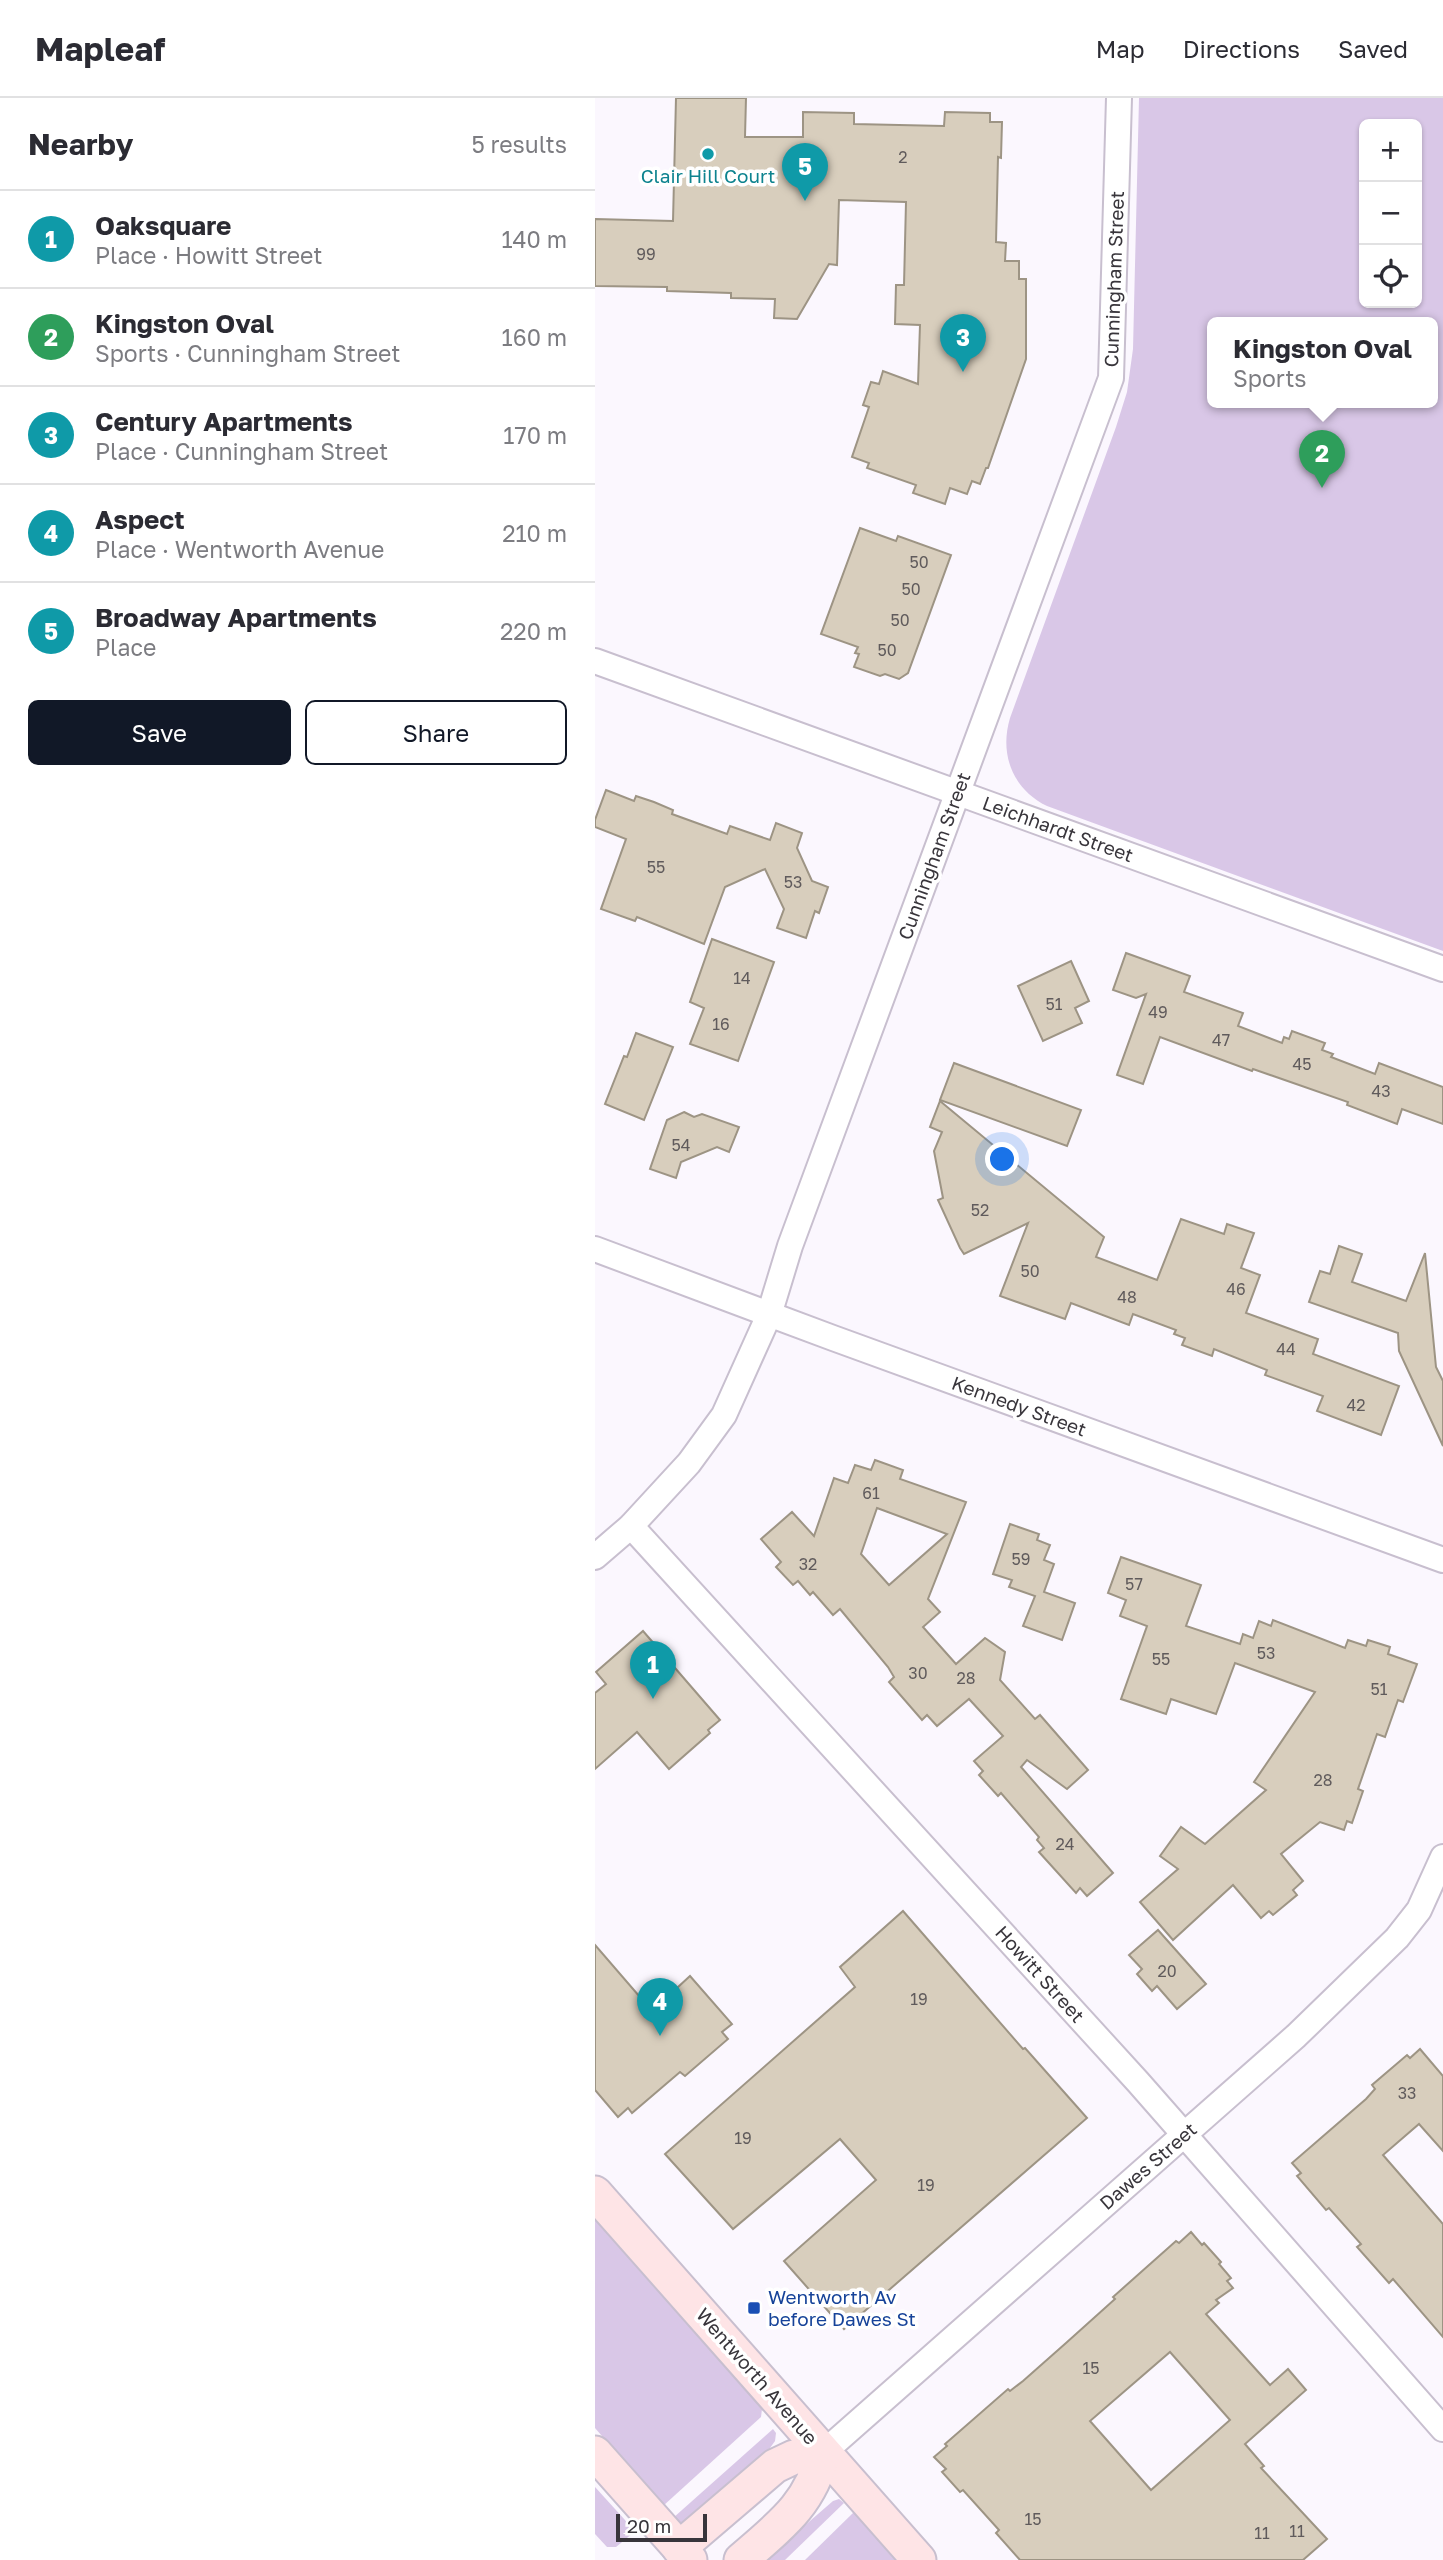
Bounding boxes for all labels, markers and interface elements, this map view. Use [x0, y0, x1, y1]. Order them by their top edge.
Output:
text: Mapleaf [35, 29, 165, 68]
text: Map [1096, 34, 1145, 63]
text: Directions [1183, 34, 1300, 63]
text: Saved [1338, 34, 1408, 63]
map controls [1359, 119, 1422, 308]
button: + [1359, 119, 1422, 182]
text: Nearby [28, 126, 133, 162]
text: 5 results [471, 130, 567, 158]
pin: 5 [782, 143, 828, 201]
marker: Clair Hill Court [700, 146, 716, 162]
house number: 2 [898, 147, 908, 167]
place label: Clair Hill Court [641, 164, 775, 187]
button: − [1359, 182, 1422, 245]
street label: Cunningham Street [1099, 190, 1128, 368]
text: Oaksquare [95, 210, 231, 241]
text: 1 [45, 225, 57, 253]
text: 140 m [501, 225, 567, 253]
text: Place · Howitt Street [95, 241, 323, 269]
house number: 99 [636, 244, 656, 264]
button: locate [1359, 245, 1422, 308]
text: Kingston Oval [95, 308, 274, 339]
pin: 3 [940, 314, 986, 372]
popup [1207, 317, 1438, 408]
text: 2 [44, 323, 58, 351]
text: 160 m [502, 323, 567, 351]
text: Kingston Oval [1233, 333, 1412, 364]
text: Sports · Cunningham Street [95, 339, 401, 367]
text: Sports [1233, 364, 1307, 392]
text: Century Apartments [95, 406, 353, 437]
text: 3 [44, 421, 58, 449]
text: 170 m [503, 421, 567, 449]
pin: 2 [1299, 430, 1345, 488]
text: Place · Cunningham Street [95, 437, 388, 465]
text: Aspect [95, 504, 185, 535]
text: 4 [44, 519, 58, 547]
text: 210 m [502, 519, 567, 547]
text: Place · Wentworth Avenue [95, 535, 384, 563]
house number: 50 [909, 552, 929, 572]
house number: 50 [901, 579, 921, 599]
text: Broadway Apartments [95, 602, 377, 633]
house number: 50 [890, 610, 910, 630]
text: 5 [44, 617, 58, 645]
text: 220 m [500, 617, 567, 645]
text: Place [95, 633, 156, 661]
house number: 50 [877, 640, 897, 660]
button: Save [28, 700, 291, 765]
button: Share [305, 700, 567, 765]
street label: Cunningham Street [893, 769, 975, 943]
street label: Leichhardt Street [980, 791, 1137, 866]
house number: 55 [647, 857, 665, 877]
house number: 53 [784, 872, 802, 892]
house number: 14 [733, 968, 751, 988]
house number: 51 [1045, 994, 1063, 1014]
house number: 49 [1148, 1002, 1168, 1022]
house number: 16 [712, 1014, 730, 1034]
house number: 47 [1212, 1030, 1230, 1050]
house number: 45 [1292, 1054, 1312, 1074]
house number: 43 [1371, 1081, 1391, 1101]
house number: 54 [671, 1135, 691, 1155]
your location [985, 1142, 1019, 1176]
house number: 52 [971, 1200, 989, 1220]
house number: 50 [1020, 1261, 1040, 1281]
house number: 46 [1226, 1279, 1246, 1299]
house number: 48 [1117, 1287, 1137, 1307]
house number: 44 [1276, 1339, 1296, 1359]
street label: Kennedy Street [949, 1371, 1090, 1441]
house number: 42 [1346, 1395, 1366, 1415]
house number: 61 [862, 1483, 880, 1503]
house number: 59 [1012, 1549, 1030, 1569]
house number: 32 [799, 1554, 817, 1574]
house number: 57 [1125, 1574, 1143, 1594]
pin: 1 [630, 1641, 676, 1699]
house number: 53 [1257, 1643, 1275, 1663]
house number: 55 [1152, 1649, 1170, 1669]
house number: 30 [908, 1663, 928, 1683]
house number: 28 [956, 1668, 976, 1688]
house number: 51 [1370, 1679, 1388, 1699]
house number: 28 [1313, 1770, 1333, 1790]
house number: 24 [1055, 1834, 1075, 1854]
street label: Howitt Street [991, 1921, 1090, 2027]
house number: 20 [1157, 1961, 1177, 1981]
pin: 4 [637, 1978, 683, 2036]
house number: 19 [910, 1989, 928, 2009]
house number: 33 [1398, 2083, 1416, 2103]
street label: Dawes Street [1094, 2117, 1201, 2214]
house number: 19 [734, 2128, 752, 2148]
house number: 19 [917, 2175, 935, 2195]
place label: Wentworth Av before Dawes St [768, 2285, 916, 2330]
marker: Wentworth Av before Dawes St [746, 2300, 762, 2316]
street label: Wentworth Avenue [692, 2303, 823, 2449]
house number: 15 [1082, 2358, 1100, 2378]
house number: 15 [1024, 2509, 1042, 2529]
scale bar [616, 2511, 707, 2543]
text: 20 m [627, 2514, 671, 2537]
house number: 11 [1289, 2521, 1305, 2541]
house number: 11 [1254, 2523, 1270, 2543]

